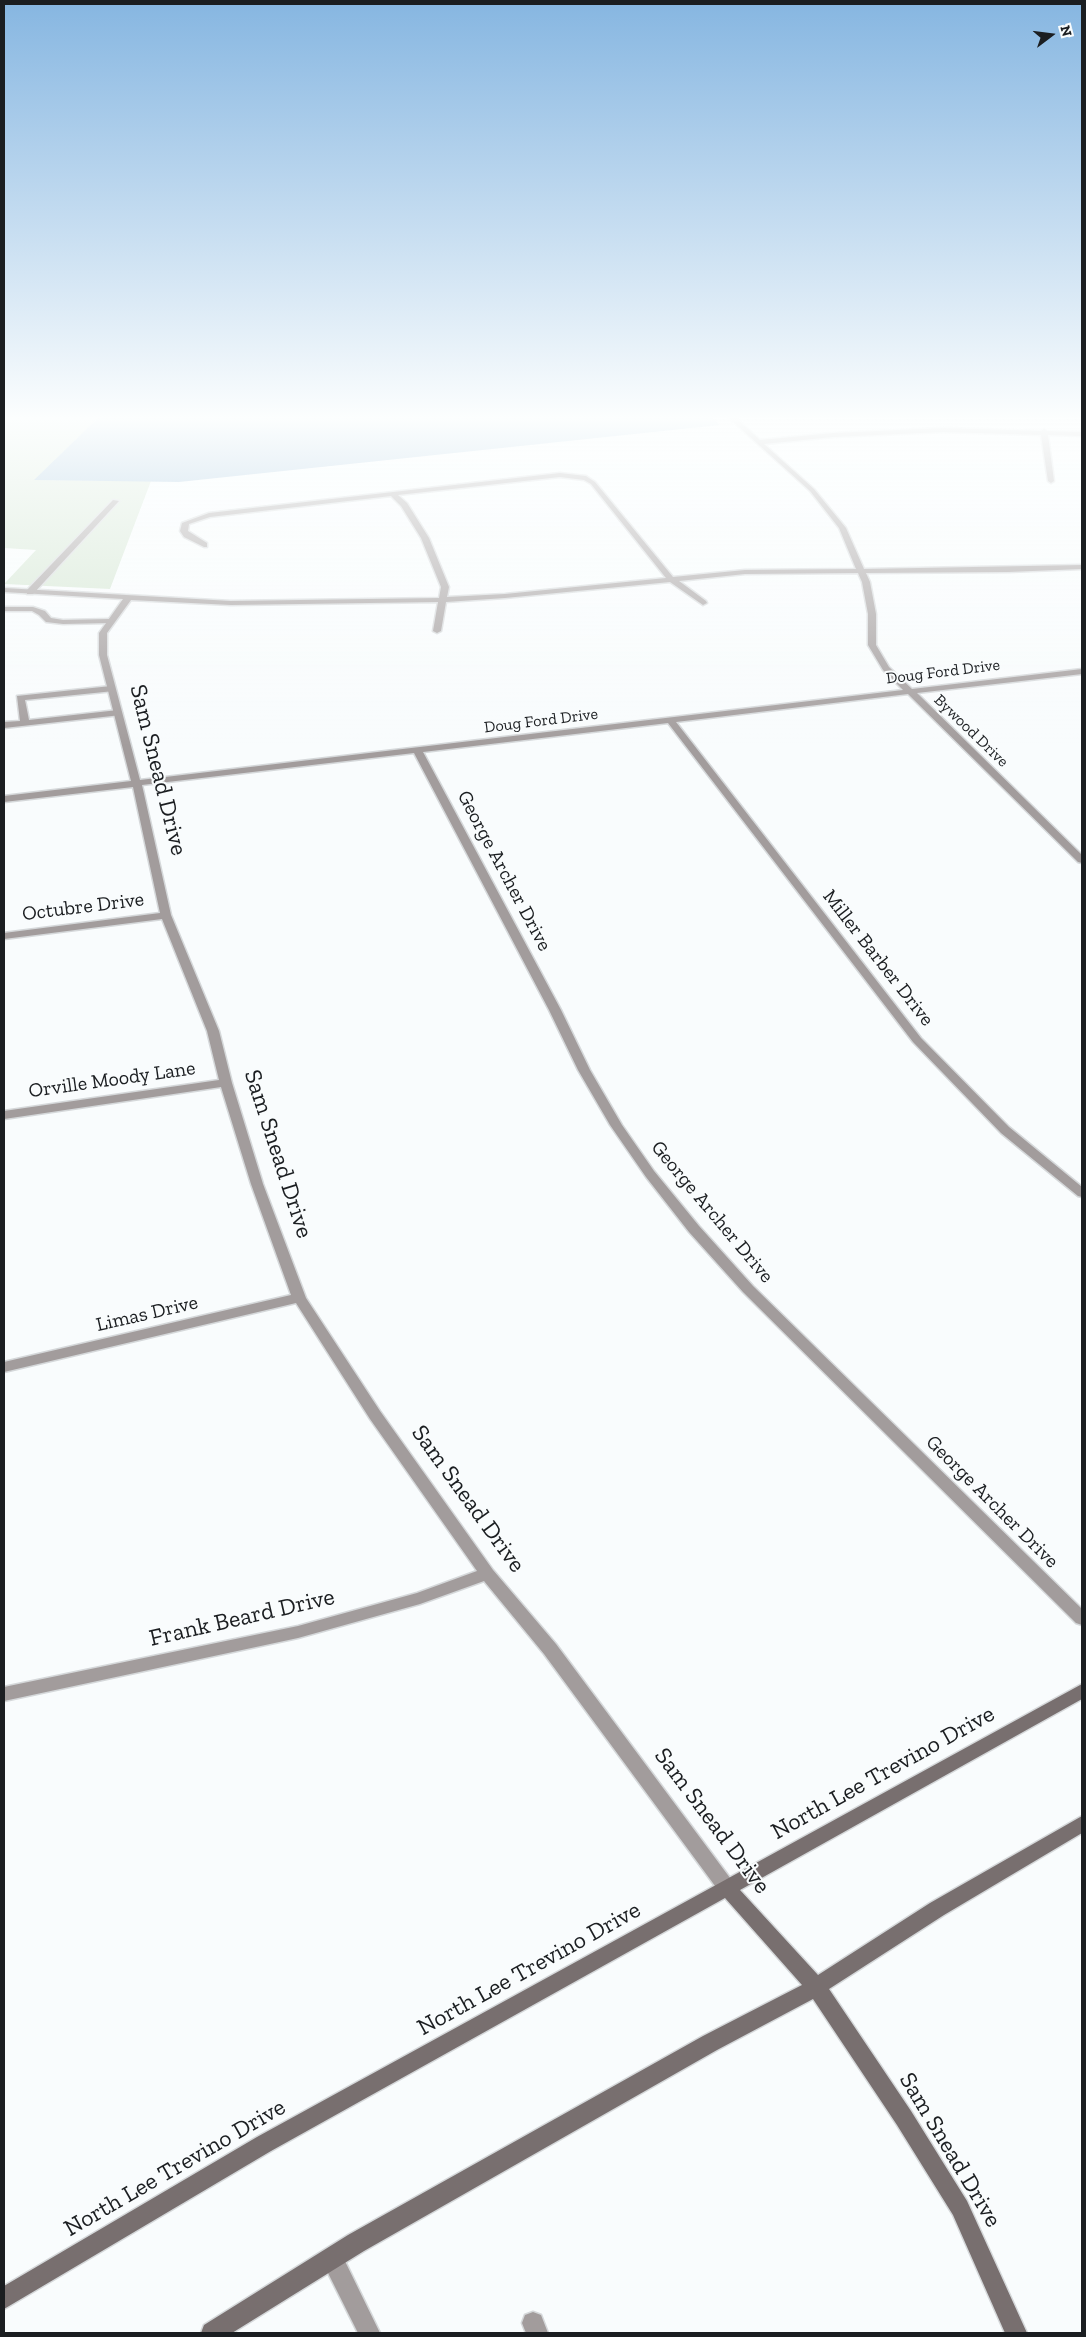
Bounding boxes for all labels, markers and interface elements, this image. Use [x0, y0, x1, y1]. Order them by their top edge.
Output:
north arrow [1026, 10, 1076, 60]
text: N [1056, 24, 1076, 38]
street label: Doug Ford Drive [885, 655, 1001, 689]
street label: Sam Snead Drive [123, 682, 193, 858]
street label: Bywood Drive [930, 691, 1012, 771]
street label: Doug Ford Drive [483, 704, 599, 738]
street label: George Archer Drive [452, 787, 556, 955]
street label: Miller Barber Drive [817, 885, 939, 1031]
street label: Octubre Drive [21, 888, 145, 926]
street label: Orville Moody Lane [27, 1056, 197, 1104]
street label: Sam Snead Drive [237, 1066, 319, 1242]
street label: George Archer Drive [646, 1136, 778, 1288]
street label: Limas Drive [94, 1291, 200, 1337]
street label: Sam Snead Drive [405, 1420, 531, 1578]
street label: George Archer Drive [921, 1431, 1063, 1573]
street label: Frank Beard Drive [147, 1583, 337, 1653]
street label: North Lee Trevino Drive [766, 1700, 1000, 1846]
street label: Sam Snead Drive [648, 1742, 776, 1900]
street label: North Lee Trevino Drive [412, 1896, 646, 2042]
street label: Sam Snead Drive [893, 2068, 1007, 2232]
street label: North Lee Trevino Drive [59, 2093, 291, 2243]

